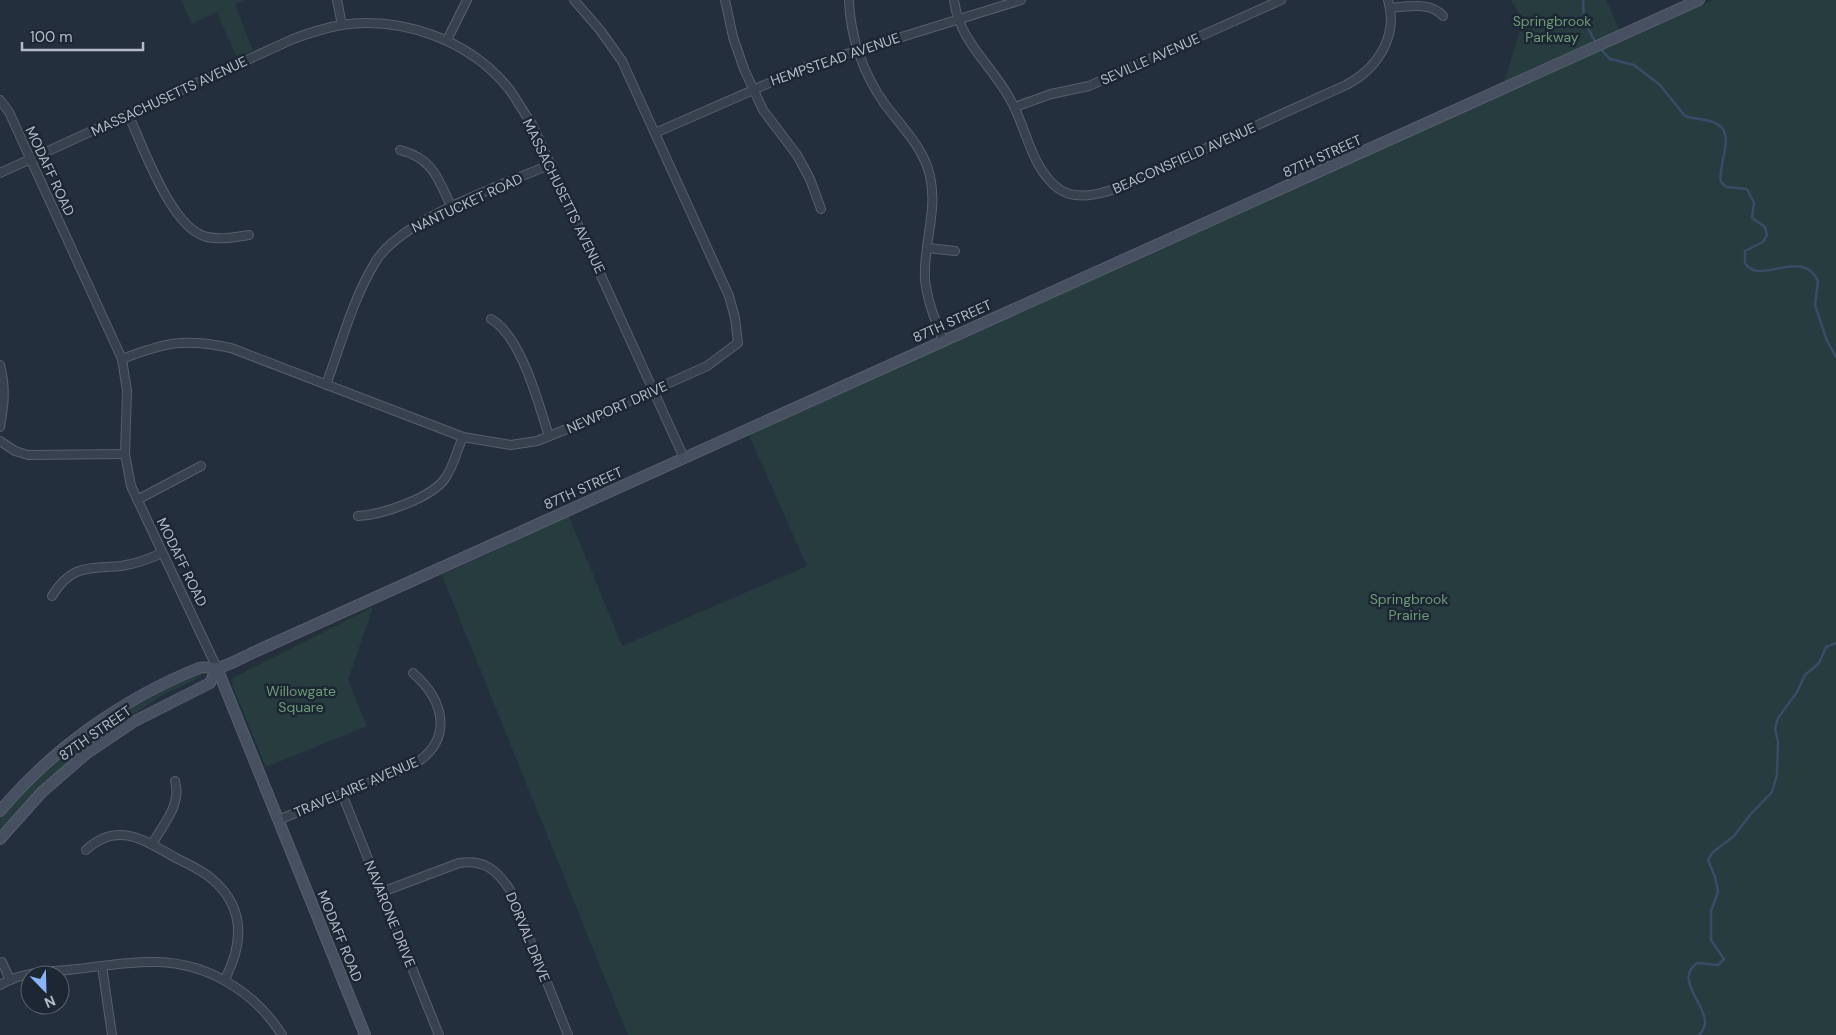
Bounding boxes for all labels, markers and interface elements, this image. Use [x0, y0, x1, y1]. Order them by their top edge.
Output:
park label: Springbrook Parkway [1513, 12, 1591, 46]
scale bar [22, 20, 144, 52]
text: 100 m [30, 27, 73, 47]
street label: HEMPSTEAD AVENUE [768, 28, 902, 90]
street label: SEVILLE AVENUE [1097, 29, 1203, 89]
street label: MASSACHUSETTS AVENUE [88, 52, 250, 140]
street label: MASSACHUSETTS AVENUE [519, 116, 609, 276]
street label: BEACONSFIELD AVENUE [1109, 118, 1259, 198]
street label: MODAFF ROAD [21, 123, 79, 219]
street label: 87TH STREET [1280, 131, 1364, 181]
street label: NANTUCKET ROAD [408, 169, 526, 237]
street label: 87TH STREET [910, 296, 994, 346]
street label: NEWPORT DRIVE [564, 377, 670, 437]
street label: 87TH STREET [541, 463, 625, 513]
street label: MODAFF ROAD [153, 514, 211, 610]
park label: Springbrook Prairie [1370, 590, 1448, 624]
park label: Willowgate Square [266, 682, 336, 716]
street label: 87TH STREET [55, 701, 135, 765]
street label: TRAVELAIRE AVENUE [291, 753, 421, 821]
street label: NAVARONE DRIVE [360, 858, 420, 970]
street label: MODAFF ROAD [314, 888, 366, 984]
street label: DORVAL DRIVE [502, 889, 554, 985]
north arrow [20, 965, 70, 1015]
text: N [42, 992, 58, 1012]

